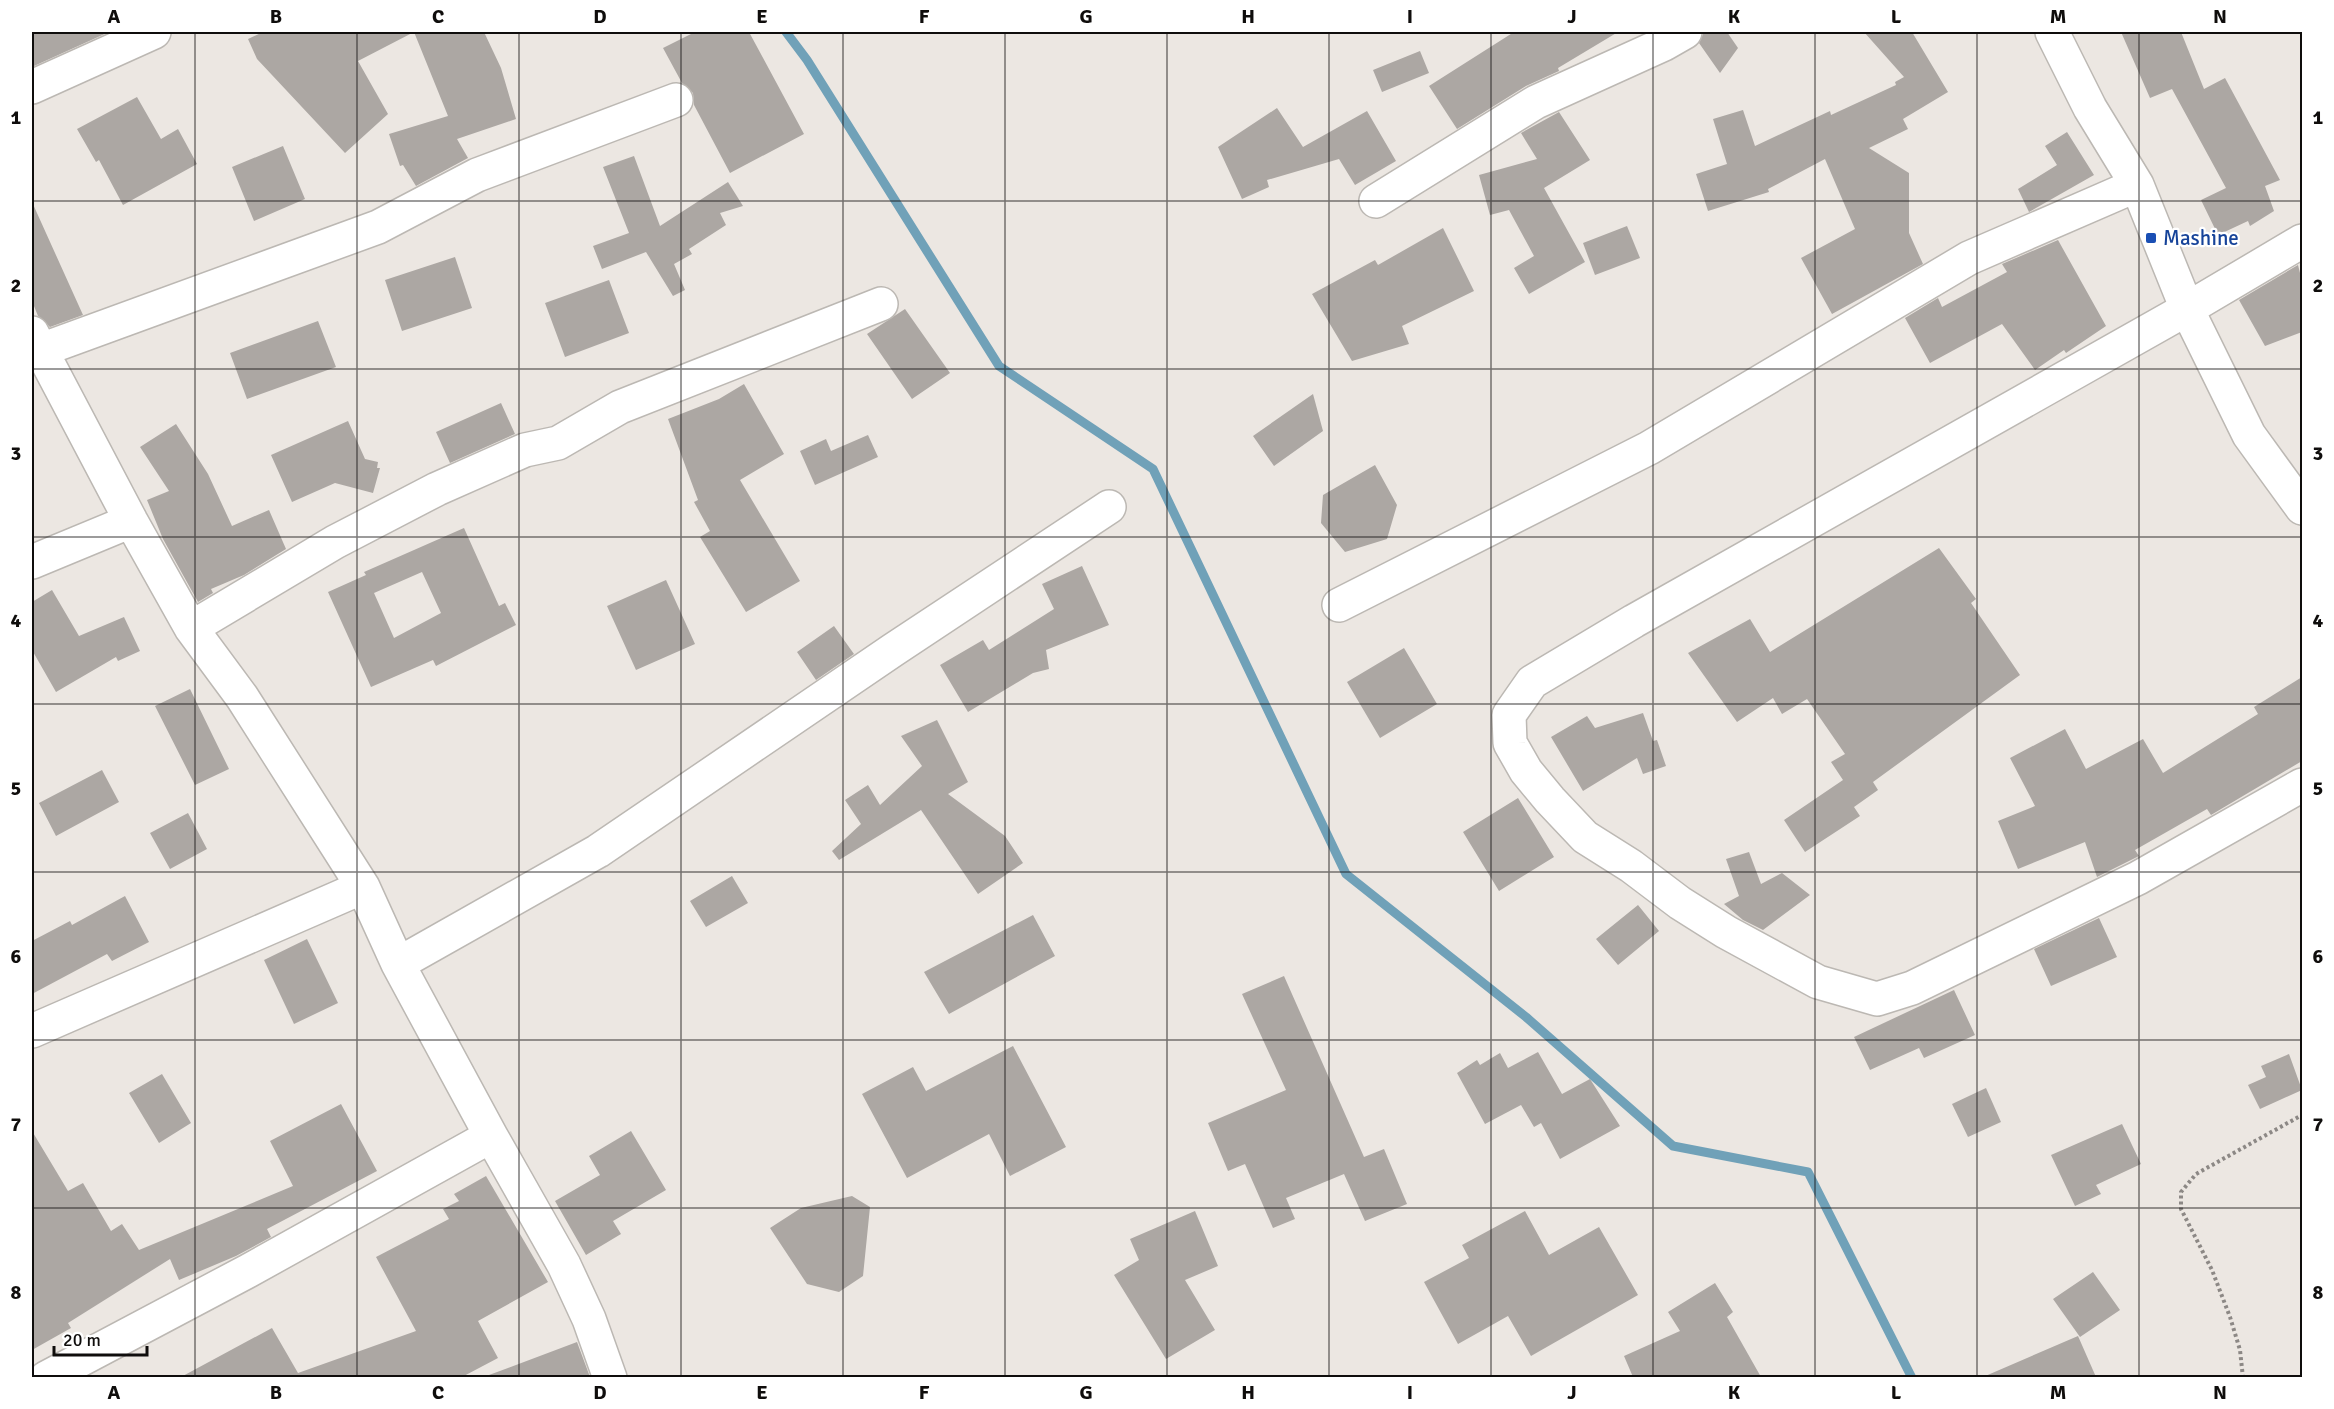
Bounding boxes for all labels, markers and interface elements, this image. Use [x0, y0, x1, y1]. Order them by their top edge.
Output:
text: A [108, 4, 121, 29]
text: B [270, 4, 282, 29]
text: C [432, 4, 444, 29]
text: D [593, 4, 607, 29]
text: E [756, 4, 768, 29]
text: F [919, 4, 930, 29]
text: G [1079, 4, 1093, 29]
text: H [1241, 4, 1255, 29]
text: I [1407, 4, 1413, 29]
text: J [1567, 4, 1577, 29]
text: K [1728, 4, 1741, 29]
text: L [1891, 4, 1902, 29]
text: M [2050, 4, 2066, 29]
text: N [2213, 4, 2227, 29]
text: 1 [11, 105, 22, 130]
text: 1 [2313, 105, 2324, 130]
place label: Mashine [2163, 225, 2239, 251]
marker: Mashine [2144, 231, 2158, 245]
text: 2 [11, 273, 21, 298]
text: 2 [2313, 273, 2323, 298]
text: 3 [11, 441, 21, 466]
text: 3 [2313, 441, 2323, 466]
text: 4 [11, 608, 22, 633]
text: 4 [2313, 608, 2324, 633]
text: 5 [11, 776, 21, 801]
text: 5 [2313, 776, 2323, 801]
text: 6 [11, 944, 22, 969]
text: 6 [2313, 944, 2324, 969]
text: 7 [11, 1112, 22, 1137]
text: 7 [2313, 1112, 2324, 1137]
text: 8 [11, 1280, 22, 1305]
text: 8 [2313, 1280, 2324, 1305]
scale bar [54, 1319, 147, 1357]
text: 20 m [63, 1329, 101, 1351]
text: A [108, 1380, 121, 1405]
text: B [270, 1380, 282, 1405]
text: C [432, 1380, 444, 1405]
text: D [593, 1380, 607, 1405]
text: E [756, 1380, 768, 1405]
text: F [919, 1380, 930, 1405]
text: G [1079, 1380, 1093, 1405]
text: H [1241, 1380, 1255, 1405]
text: I [1407, 1380, 1413, 1405]
text: J [1567, 1380, 1577, 1405]
text: K [1728, 1380, 1741, 1405]
text: L [1891, 1380, 1902, 1405]
text: M [2050, 1380, 2066, 1405]
text: N [2213, 1380, 2227, 1405]

